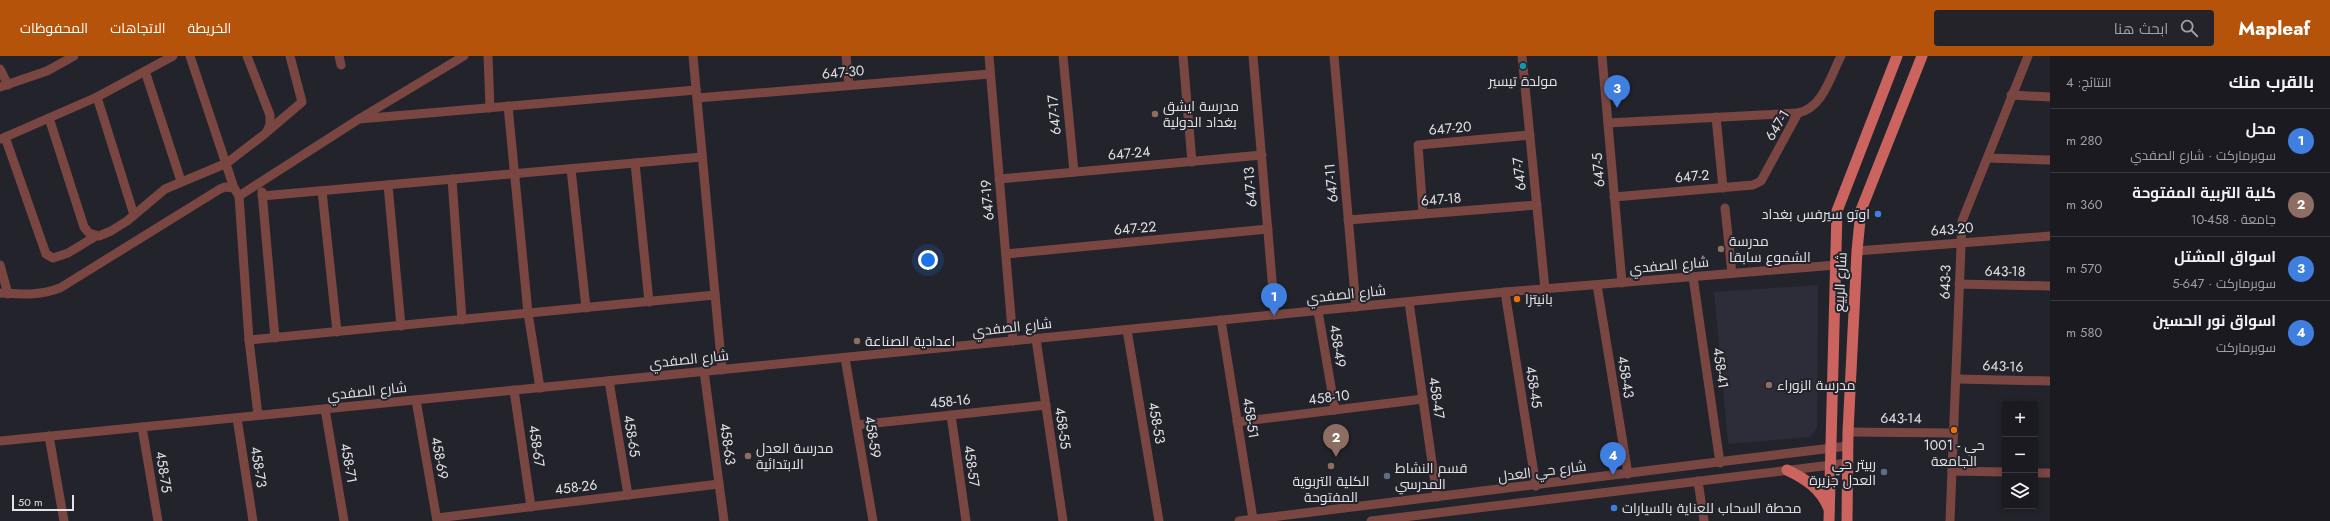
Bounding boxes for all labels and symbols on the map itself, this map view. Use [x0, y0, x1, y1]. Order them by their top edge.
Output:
street label: 647-30 [821, 60, 865, 84]
marker: مولدة تيسير [1518, 61, 1528, 71]
place label: مولدة تيسير [1487, 71, 1558, 91]
pin: 3 [1604, 75, 1630, 108]
street label: 647-17 [1042, 93, 1066, 136]
place label: مدرسة ايشق بغداد الدولية [1163, 96, 1239, 132]
street label: 647-1 [1760, 106, 1794, 144]
marker: مدرسة ايشق بغداد الدولية [1150, 109, 1160, 119]
street label: 647-20 [1428, 116, 1472, 140]
street label: 647-24 [1107, 141, 1151, 165]
street label: 647-5 [1587, 152, 1609, 188]
street label: 647-7 [1507, 155, 1531, 192]
street label: 647-11 [1319, 163, 1343, 203]
street label: 647-2 [1674, 165, 1710, 187]
street label: 647-13 [1238, 166, 1262, 208]
street label: 647-19 [975, 179, 999, 221]
street label: 647-18 [1420, 187, 1462, 211]
place label: اوتو سيرفس بغداد [1762, 204, 1870, 224]
marker: اوتو سيرفس بغداد [1873, 209, 1883, 219]
street label: 647-22 [1113, 216, 1157, 240]
street label: 643-20 [1930, 217, 1974, 241]
place label: مدرسة الشموع سابقا [1729, 231, 1811, 267]
marker: مدرسة الشموع سابقا [1716, 244, 1726, 254]
your location [918, 250, 938, 270]
street label: شارع الصفدي [1628, 252, 1710, 280]
street label: شارع الربيع [1828, 252, 1852, 312]
street label: 643-18 [1984, 261, 2026, 281]
street label: 643-3 [1934, 264, 1956, 300]
street label: شارع الصفدي [1305, 280, 1387, 310]
pin: 1 [1261, 283, 1287, 316]
place label: بانيتزا [1525, 289, 1553, 309]
marker: بانيتزا [1512, 294, 1522, 304]
street label: شارع الصفدي [971, 313, 1053, 343]
street label: 458-49 [1325, 323, 1351, 369]
place label: اعدادية الصناعة [865, 331, 955, 351]
marker: اعدادية الصناعة [852, 336, 862, 346]
street label: شارع الصفدي [648, 345, 730, 375]
street label: 458-41 [1708, 346, 1734, 390]
street label: 458-43 [1613, 354, 1639, 400]
street label: 643-16 [1982, 355, 2024, 377]
street label: 458-45 [1521, 364, 1547, 410]
place label: مدرسة الزوراء [1777, 375, 1856, 395]
street label: 458-47 [1424, 376, 1450, 421]
street label: شارع الصفدي [326, 377, 408, 407]
marker: مدرسة الزوراء [1764, 380, 1774, 390]
street label: 458-10 [1307, 385, 1351, 409]
street label: 458-16 [929, 389, 971, 413]
street label: 458-51 [1238, 396, 1264, 440]
street label: 458-53 [1143, 400, 1171, 446]
street label: 458-55 [1050, 406, 1076, 451]
street label: 643-14 [1880, 408, 1922, 428]
street label: 458-65 [619, 413, 645, 459]
street label: 458-59 [860, 414, 886, 460]
street label: 458-63 [715, 422, 741, 467]
street label: 458-67 [524, 424, 550, 469]
pin: 2 [1323, 424, 1349, 457]
marker: 1001 - حي الجامعة [1949, 425, 1959, 435]
street label: 458-69 [426, 435, 454, 481]
place label: 1001 - حي الجامعة [1924, 435, 1984, 471]
place label: مدرسة العدل الابتدائية [756, 438, 833, 474]
street label: 458-71 [336, 441, 362, 485]
pin: 4 [1600, 442, 1626, 475]
street label: 458-57 [959, 444, 985, 489]
street label: 458-73 [246, 445, 272, 489]
street label: 458-75 [151, 450, 177, 494]
marker: مدرسة العدل الابتدائية [743, 451, 753, 461]
place label: ربيتر حي العدل جزيرة [1809, 454, 1876, 490]
street label: شارع حي العدل [1497, 456, 1588, 488]
place label: قسم النشاط المدرسي [1395, 458, 1468, 495]
marker: الكلية التربوية المفتوحة [1326, 461, 1336, 471]
marker: ربيتر حي العدل جزيرة [1879, 467, 1889, 477]
place label: الكلية التربوية المفتوحة [1292, 471, 1370, 507]
marker: قسم النشاط المدرسي [1382, 471, 1392, 481]
street label: 458-26 [554, 474, 598, 500]
scale bar [12, 493, 74, 512]
place label: محطة السحاب للعناية بالسيارات [1622, 498, 1802, 518]
marker: محطة السحاب للعناية بالسيارات [1609, 503, 1619, 513]

